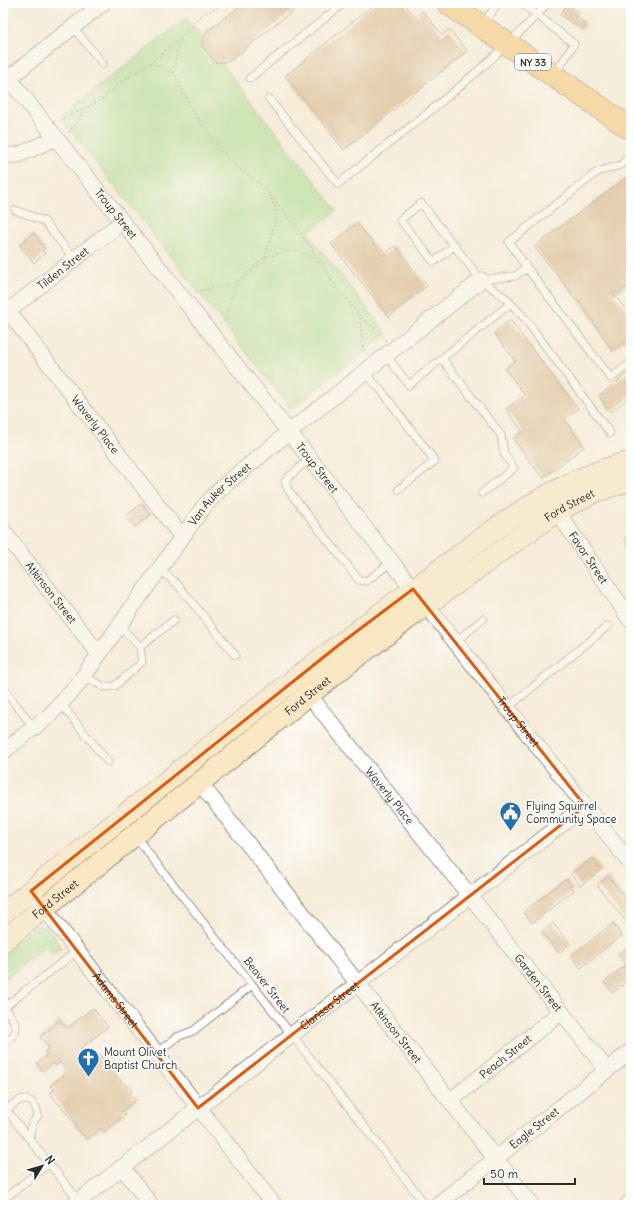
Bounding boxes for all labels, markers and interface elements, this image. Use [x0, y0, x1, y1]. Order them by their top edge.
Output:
road number: NY 33 [515, 54, 551, 70]
street label: Troup Street [92, 186, 140, 242]
street label: Tilden Street [34, 244, 92, 293]
street label: Waverly Place [68, 392, 122, 456]
street label: Troup Street [293, 440, 342, 496]
street label: Van Auker Street [185, 459, 254, 528]
street label: Ford Street [542, 486, 597, 525]
street label: Favor Street [566, 529, 611, 587]
street label: Atkinson Street [22, 559, 80, 626]
street label: Ford Street [282, 673, 334, 718]
street label: Troup Street [494, 694, 543, 750]
street label: Waverly Place [362, 764, 417, 827]
public building icon: Flying Squirrel Community Space [498, 799, 524, 832]
place label: Flying Squirrel Community Space [526, 799, 616, 826]
street label: Ford Street [29, 876, 81, 922]
street label: Garden Street [511, 951, 565, 1015]
street label: Beaver Street [241, 954, 293, 1016]
street label: Adams Street [90, 970, 142, 1031]
street label: Clarissa Street [297, 978, 362, 1033]
street label: Atkinson Street [367, 998, 425, 1066]
street label: Peach Street [477, 1031, 534, 1082]
church icon: Mount Olivet Baptist Church [76, 1045, 102, 1078]
place label: Mount Olivet Baptist Church [104, 1045, 177, 1072]
street label: Eagle Street [507, 1104, 562, 1152]
north arrow [22, 1146, 62, 1186]
text: N [42, 1153, 58, 1167]
scale bar [484, 1160, 575, 1186]
text: 50 m [490, 1166, 519, 1181]

